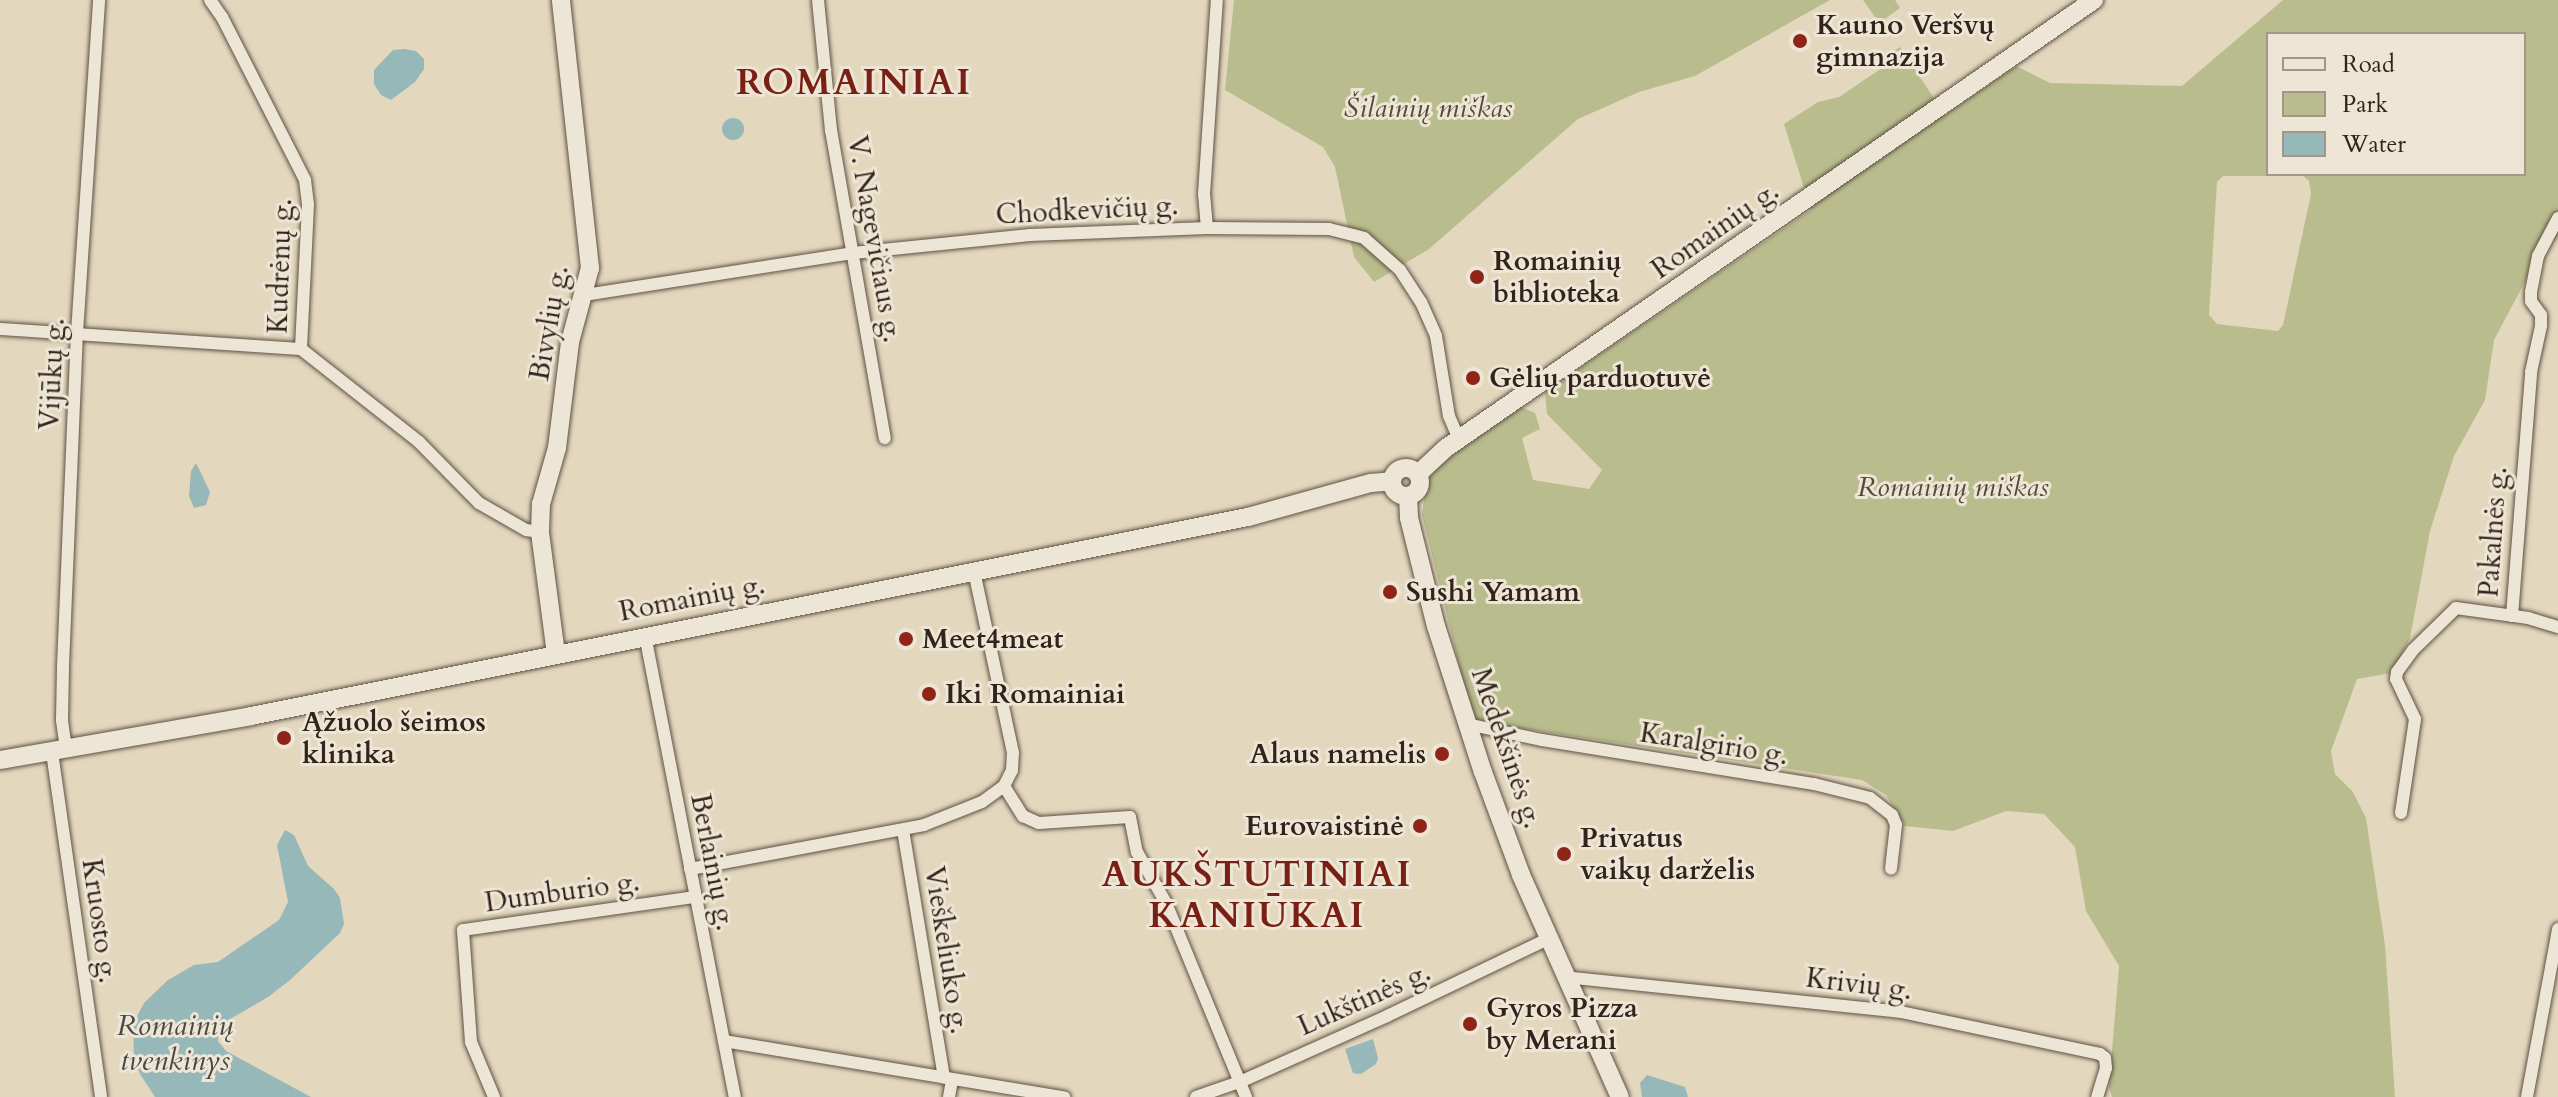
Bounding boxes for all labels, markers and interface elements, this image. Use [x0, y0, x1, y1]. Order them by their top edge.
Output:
place label: Kauno Veršvų gimnazija [1816, 8, 1995, 74]
marker: Kauno Veršvų gimnazija [1791, 32, 1809, 50]
legend [2266, 32, 2526, 176]
text: Road [2342, 48, 2395, 81]
district label: ROMAINIAI [736, 61, 972, 105]
text: Park [2342, 88, 2388, 121]
park label: Šilainių miškas [1344, 91, 1512, 125]
text: Water [2342, 128, 2406, 161]
street label: V. Nagevičiaus g. [840, 133, 910, 345]
street label: Romainių g. [1645, 174, 1785, 286]
street label: Chodkevičių g. [995, 188, 1179, 232]
street label: Kudrėnų g. [261, 198, 299, 334]
place label: Romainių biblioteka [1493, 244, 1622, 310]
street label: Bivylių g. [522, 263, 576, 383]
marker: Romainių biblioteka [1468, 268, 1486, 286]
street label: Vijūkų g. [32, 317, 72, 431]
place label: Gėlių parduotuvė [1489, 361, 1711, 395]
marker: Gėlių parduotuvė [1464, 369, 1482, 387]
street label: Pakalnės g. [2472, 465, 2514, 599]
park label: Romainių miškas [1857, 470, 2049, 504]
street label: Romainių g. [616, 567, 768, 629]
place label: Sushi Yamam [1406, 575, 1580, 609]
marker: Sushi Yamam [1381, 583, 1399, 601]
place label: Meet4meat [922, 622, 1063, 656]
marker: Meet4meat [897, 630, 915, 648]
street label: Medekšinės g. [1464, 664, 1550, 832]
place label: Iki Romainiai [945, 677, 1125, 711]
marker: Iki Romainiai [920, 685, 938, 703]
place label: Ąžuolo šeimos klinika [302, 705, 486, 771]
street label: Karalgirio g. [1638, 716, 1790, 772]
marker: Ąžuolo šeimos klinika [273, 727, 295, 749]
place label: Alaus namelis [1250, 737, 1426, 771]
marker: Alaus namelis [1433, 745, 1451, 763]
street label: Berlainių g. [683, 791, 743, 933]
place label: Eurovaistinė [1245, 809, 1404, 843]
marker: Eurovaistinė [1411, 817, 1429, 835]
place label: Privatus vaikų darželis [1580, 821, 1755, 887]
marker: Privatus vaikų darželis [1555, 845, 1573, 863]
district label: AUKŠTUTINIAI KANIŪKAI [1102, 852, 1412, 937]
street label: Kruosto g. [75, 857, 125, 985]
street label: Vieškeliuko g. [917, 864, 977, 1036]
street label: Dumburio g. [483, 865, 641, 919]
street label: Lukštinės g. [1293, 955, 1435, 1043]
street label: Krivių g. [1804, 961, 1914, 1007]
place label: Gyros Pizza by Merani [1486, 991, 1638, 1057]
water label: Romainių tvenkinys [116, 1008, 234, 1078]
marker: Gyros Pizza by Merani [1461, 1015, 1479, 1033]

